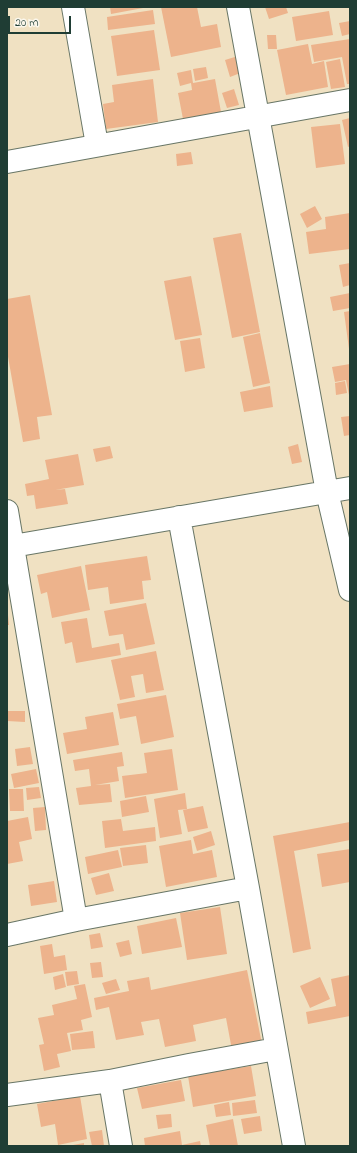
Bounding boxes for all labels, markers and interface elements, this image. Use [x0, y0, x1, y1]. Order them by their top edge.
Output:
scale bar [10, 8, 73, 34]
text: 20 m [15, 14, 38, 32]

